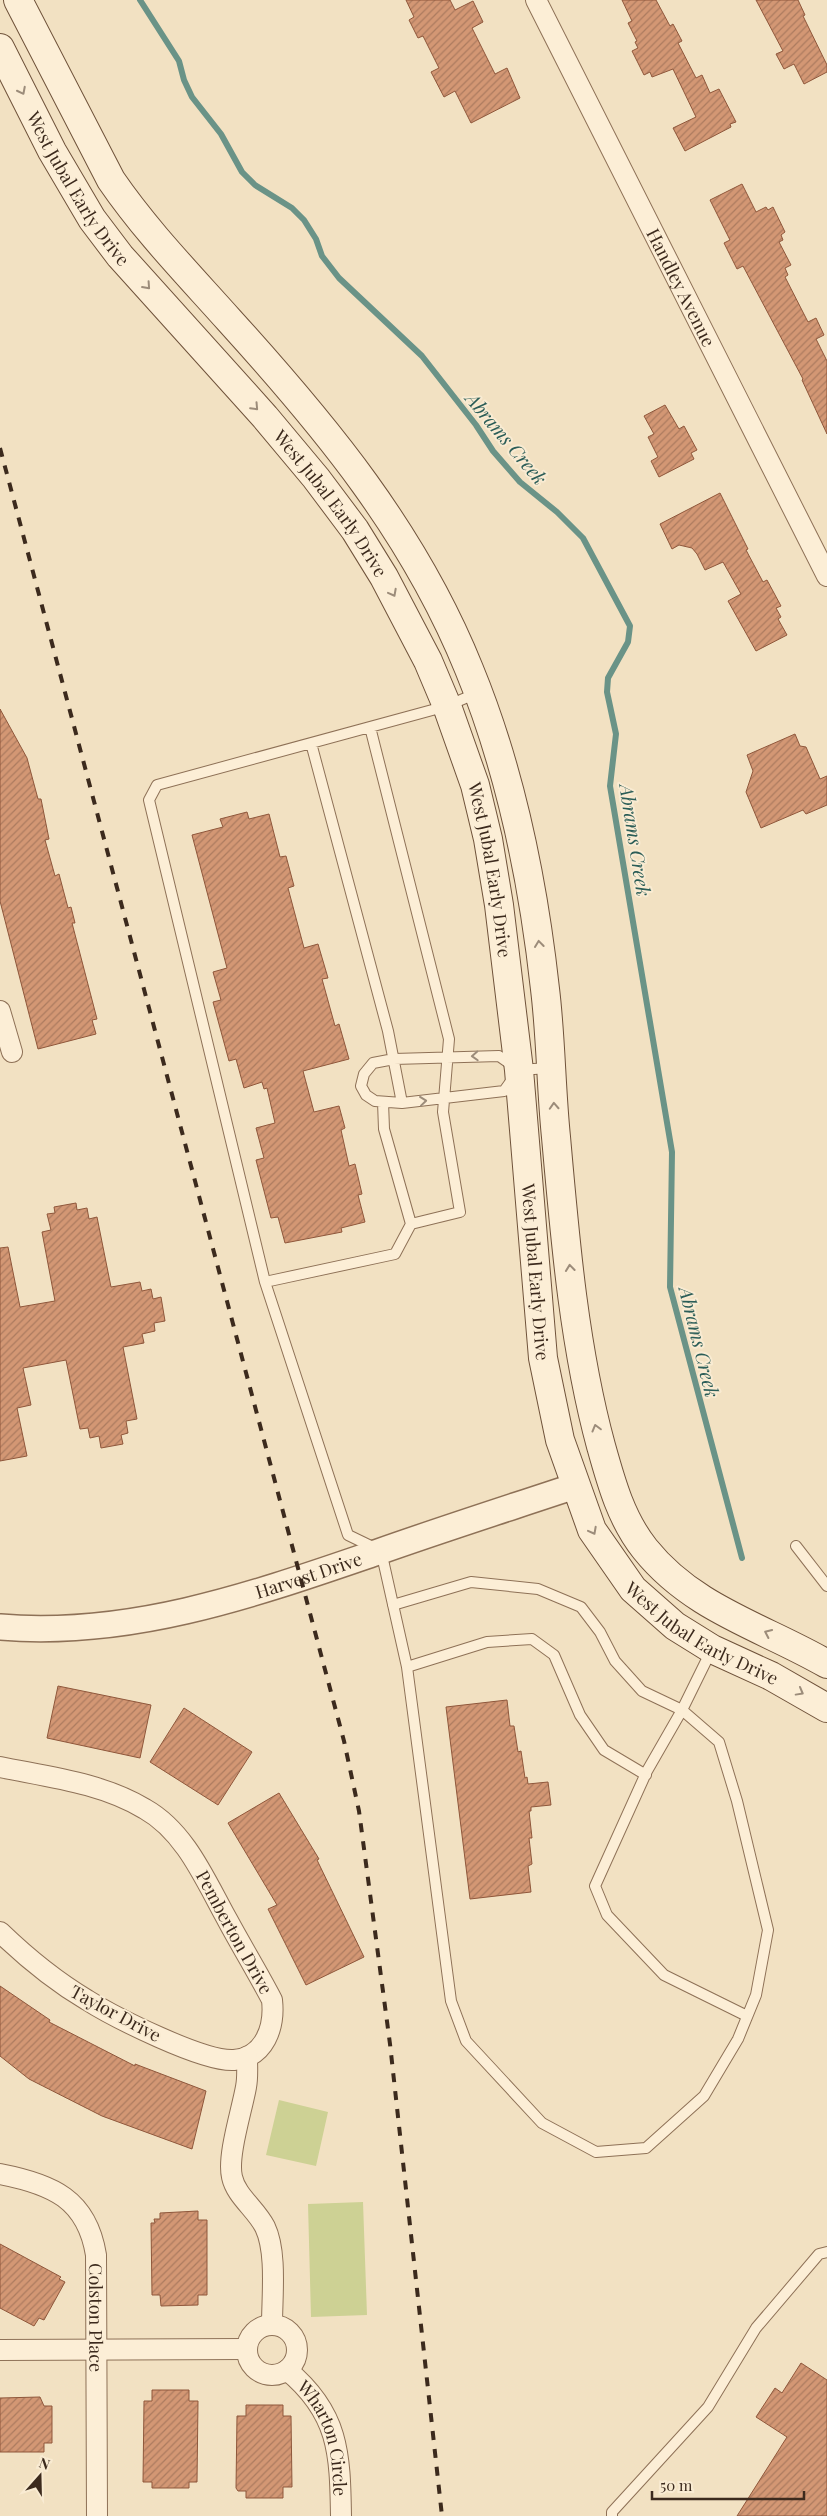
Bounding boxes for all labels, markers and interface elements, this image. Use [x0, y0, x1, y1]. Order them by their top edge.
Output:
one-way arrow [16, 86, 26, 95]
street label: West Jubal Early Drive [21, 106, 135, 271]
street label: Handley Avenue [641, 224, 721, 351]
one-way arrow [141, 280, 150, 289]
water label: Abrams Creek [459, 385, 553, 490]
one-way arrow [249, 401, 258, 410]
street label: West Jubal Early Drive [268, 424, 393, 581]
one-way arrow [387, 588, 397, 597]
street label: West Jubal Early Drive [463, 779, 517, 959]
water label: Abrams Creek [614, 780, 658, 898]
one-way arrow [535, 940, 545, 948]
one-way arrow [470, 1051, 478, 1062]
one-way arrow [419, 1096, 427, 1107]
one-way arrow [548, 1102, 559, 1110]
street label: West Jubal Early Drive [516, 1182, 555, 1362]
one-way arrow [565, 1263, 576, 1271]
water label: Abrams Creek [673, 1282, 726, 1400]
one-way arrow [591, 1423, 602, 1432]
one-way arrow [587, 1526, 597, 1535]
street label: Harvest Drive [252, 1546, 365, 1604]
street label: West Jubal Early Drive [620, 1575, 783, 1690]
one-way arrow [764, 1629, 773, 1639]
one-way arrow [795, 1686, 804, 1696]
street label: Pemberton Drive [191, 1866, 279, 1998]
street label: Taylor Drive [66, 1979, 166, 2047]
street label: Colston Place [84, 2263, 108, 2372]
street label: Wharton Circle [292, 2374, 353, 2497]
north arrow [15, 2451, 65, 2501]
text: N [37, 2453, 53, 2474]
scale bar [652, 2468, 804, 2500]
text: 50 m [660, 2475, 693, 2495]

